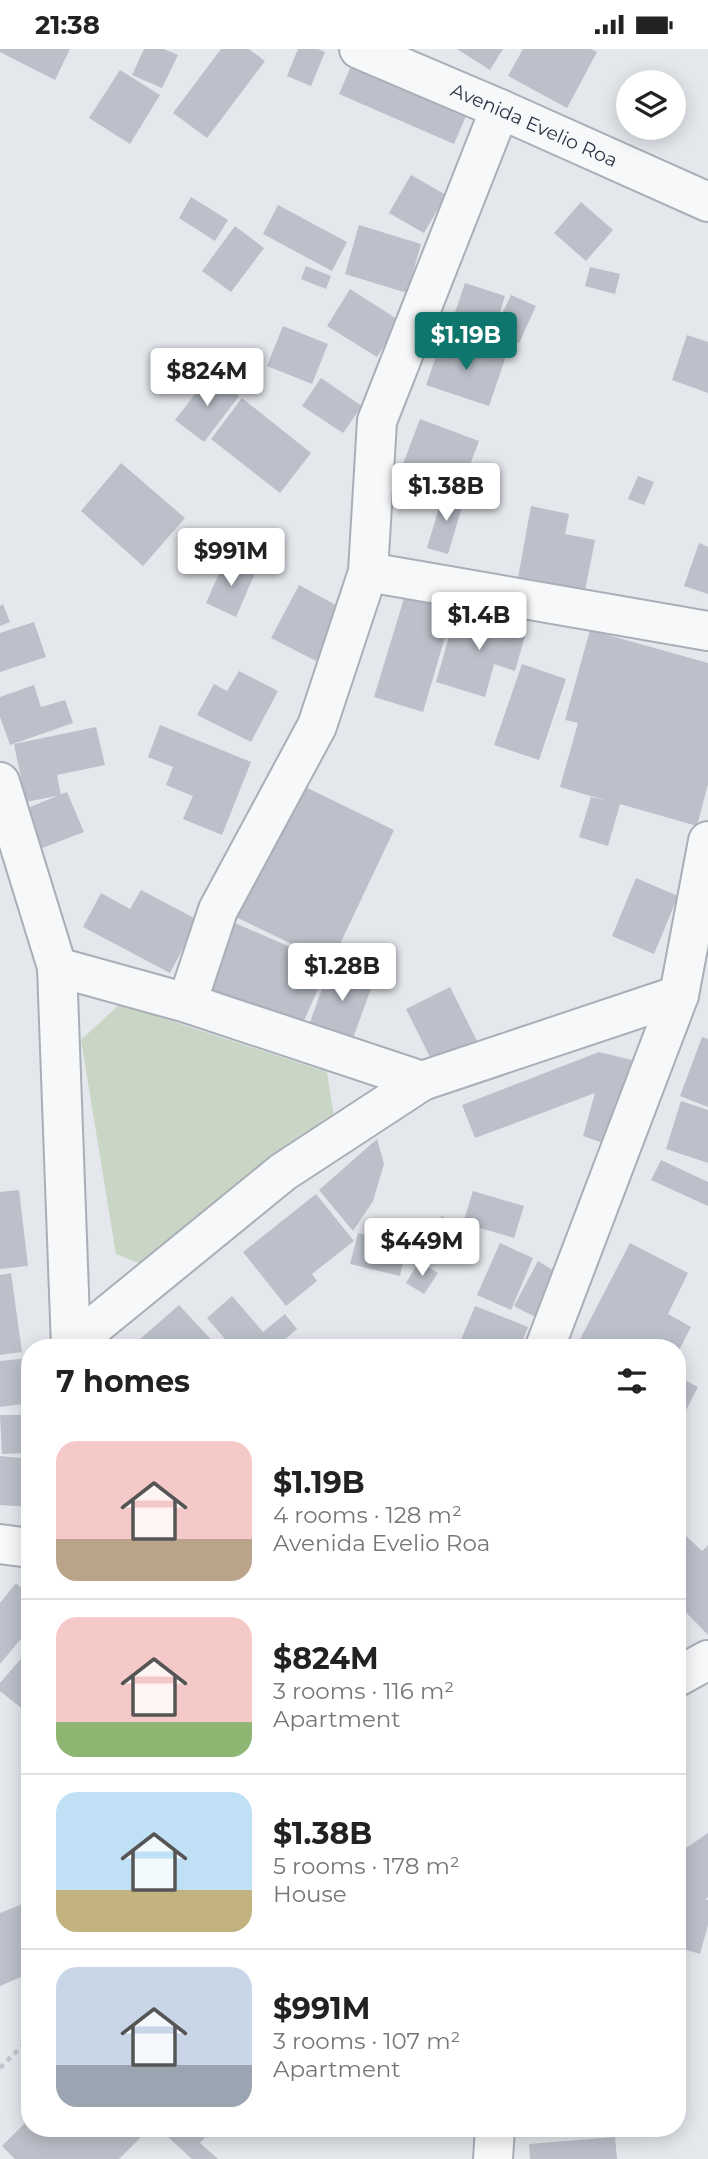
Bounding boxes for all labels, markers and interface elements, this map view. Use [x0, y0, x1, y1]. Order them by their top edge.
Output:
text: 21:38 [35, 9, 100, 41]
map controls [616, 70, 686, 140]
button: layers [616, 70, 686, 140]
street label: Avenida Evelio Roa [447, 78, 621, 172]
pin: $1.19B [409, 313, 523, 372]
text: $1.19B [431, 321, 501, 349]
pin: $824M [158, 349, 256, 408]
text: $824M [166, 357, 248, 385]
pin: $1.38B [389, 463, 503, 523]
text: $1.38B [408, 472, 484, 500]
pin: $991M [182, 529, 280, 588]
text: $991M [194, 537, 268, 565]
pin: $1.4B [430, 593, 528, 652]
text: $1.4B [448, 601, 510, 629]
pin: $1.28B [285, 943, 399, 1003]
text: $1.28B [304, 952, 380, 980]
pin: $449M [373, 1219, 471, 1278]
text: $449M [380, 1227, 464, 1255]
icon: filters [613, 1362, 651, 1400]
text: 7 homes [56, 1363, 190, 1400]
text: $1.19B [273, 1464, 365, 1501]
icon: home [112, 1469, 196, 1553]
text: 4 rooms · 128 m² [273, 1501, 462, 1529]
text: Avenida Evelio Roa [273, 1529, 490, 1557]
text: $824M [273, 1640, 379, 1677]
icon: home [112, 1645, 196, 1729]
text: 3 rooms · 116 m² [273, 1677, 454, 1705]
text: Apartment [273, 1705, 401, 1733]
text: $1.38B [273, 1815, 372, 1852]
icon: home [112, 1820, 196, 1904]
text: 5 rooms · 178 m² [273, 1852, 460, 1880]
text: House [273, 1880, 347, 1908]
text: $991M [273, 1990, 370, 2027]
icon: home [112, 1995, 196, 2079]
text: 3 rooms · 107 m² [273, 2027, 460, 2055]
text: Apartment [273, 2055, 401, 2083]

